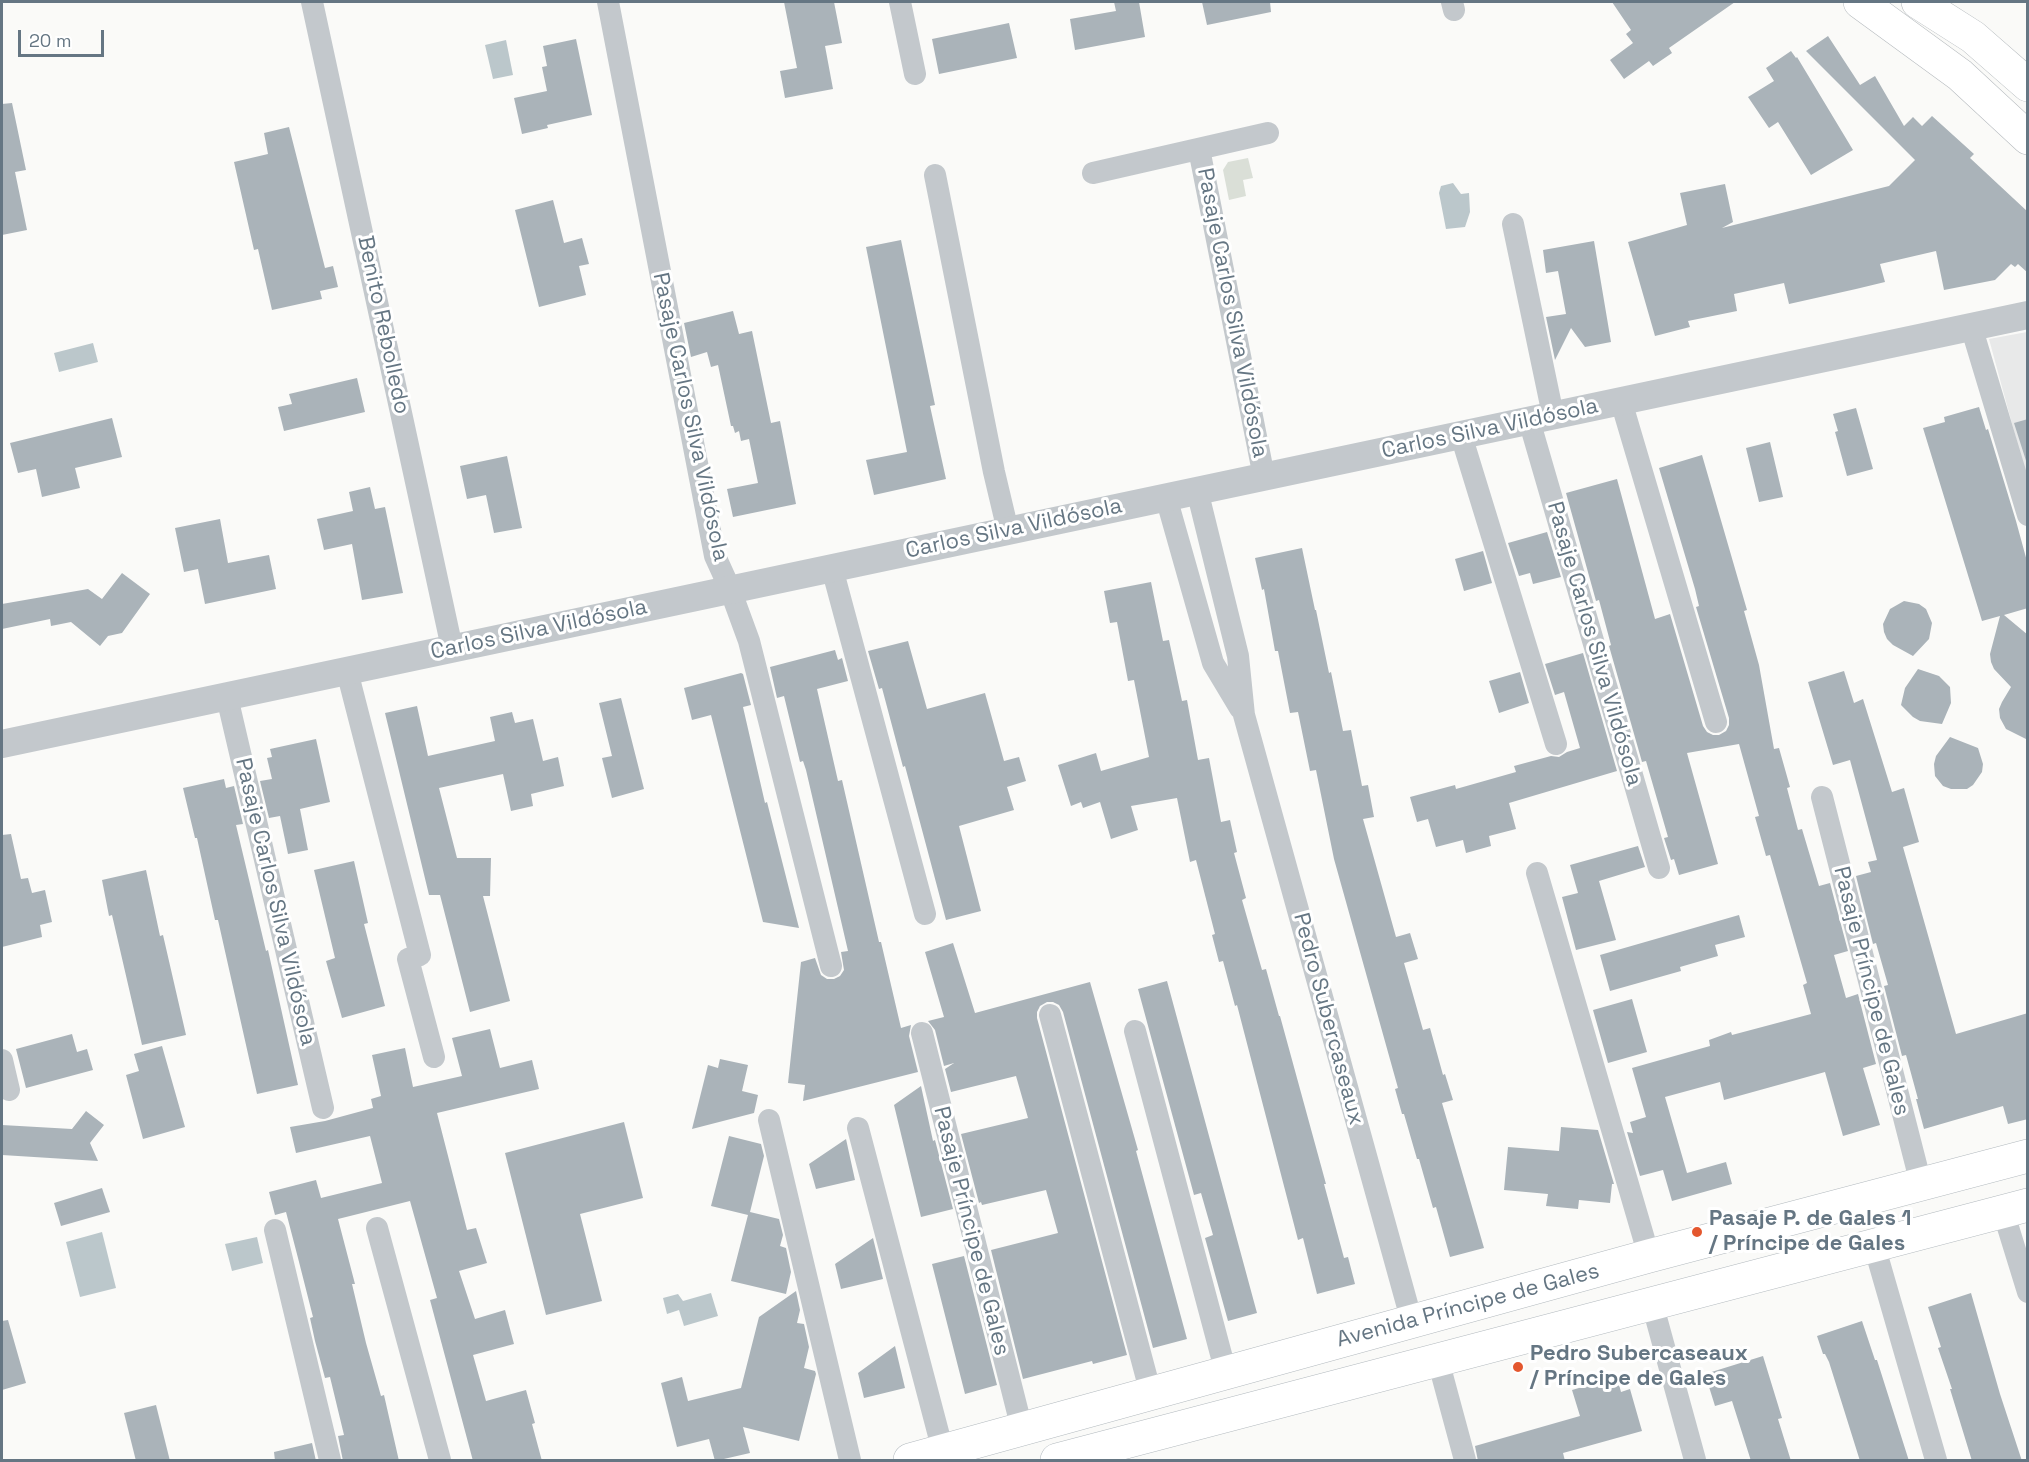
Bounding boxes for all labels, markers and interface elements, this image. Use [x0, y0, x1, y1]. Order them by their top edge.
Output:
scale bar [21, 18, 106, 56]
text: 20 m [29, 29, 72, 52]
street label: Pasaje Carlos Silva Vildósola [1191, 166, 1273, 460]
street label: Benito Rebolledo [351, 233, 415, 417]
street label: Pasaje Carlos Silva Vildósola [646, 270, 734, 564]
street label: Carlos Silva Vildósola [1379, 393, 1601, 465]
street label: Carlos Silva Vildósola [903, 493, 1125, 565]
street label: Pasaje Carlos Silva Vildósola [1541, 499, 1647, 789]
street label: Carlos Silva Vildósola [428, 594, 650, 666]
street label: Pasaje Carlos Silva Vildósola [229, 756, 321, 1048]
street label: Pasaje Príncipe de Gales [1827, 864, 1915, 1118]
street label: Pedro Subercaseaux [1287, 910, 1369, 1128]
street label: Pasaje Príncipe de Gales [927, 1104, 1015, 1358]
place label: Pasaje P. de Gales 1 / Príncipe de Gales [1709, 1206, 1912, 1258]
marker: Pasaje P. de Gales 1 / Príncipe de Gales [1690, 1225, 1704, 1239]
street label: Avenida Príncipe de Gales [1334, 1258, 1602, 1354]
place label: Pedro Subercaseaux / Príncipe de Gales [1530, 1341, 1748, 1392]
marker: Pedro Subercaseaux / Príncipe de Gales [1511, 1360, 1525, 1374]

